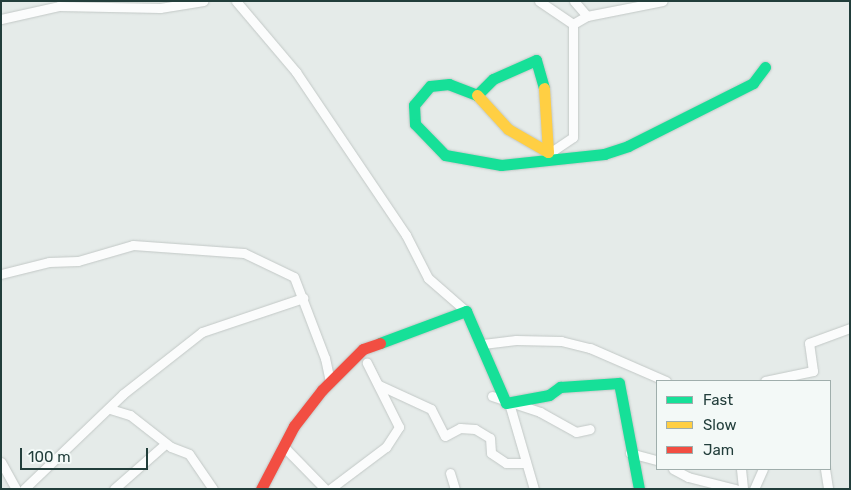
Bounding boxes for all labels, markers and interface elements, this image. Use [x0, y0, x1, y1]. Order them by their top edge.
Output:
legend [656, 380, 831, 470]
text: Fast [703, 391, 733, 409]
text: Slow [703, 416, 736, 434]
scale bar [22, 438, 150, 470]
text: Jam [703, 441, 734, 459]
text: 100 m [28, 448, 70, 466]

